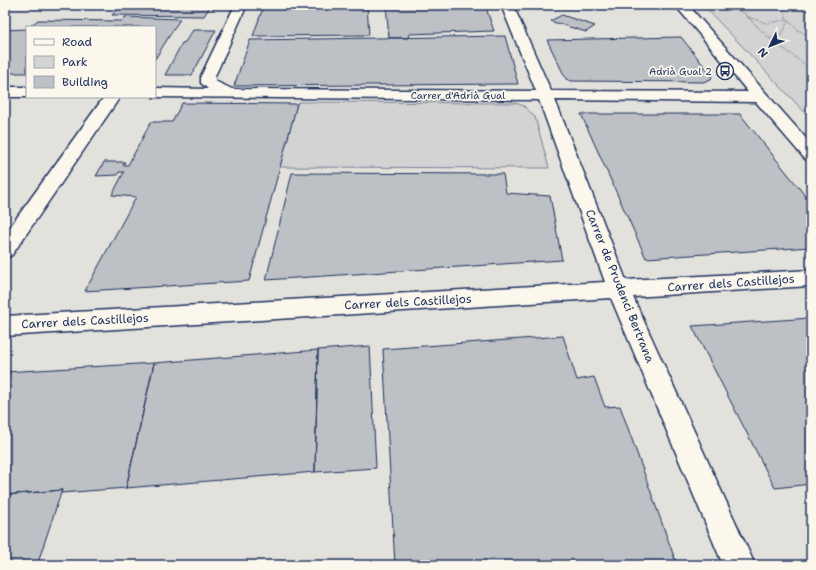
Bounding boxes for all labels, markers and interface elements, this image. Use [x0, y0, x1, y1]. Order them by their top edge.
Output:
legend [26, 26, 156, 98]
north arrow [750, 26, 790, 66]
text: Road [62, 34, 93, 50]
text: N [754, 44, 772, 61]
text: Park [62, 54, 88, 70]
bus stop icon: Adrià Gual 2 [715, 61, 735, 81]
place label: Adrià Gual 2 [649, 65, 712, 78]
text: Building [62, 74, 108, 90]
street label: Carrer d'Adrià Gual [411, 89, 505, 102]
street label: Carrer de Prudenci Bertrana [582, 207, 658, 366]
street label: Carrer dels Castillejos [667, 271, 795, 295]
street label: Carrer dels Castillejos [344, 291, 472, 313]
street label: Carrer dels Castillejos [21, 310, 149, 332]

